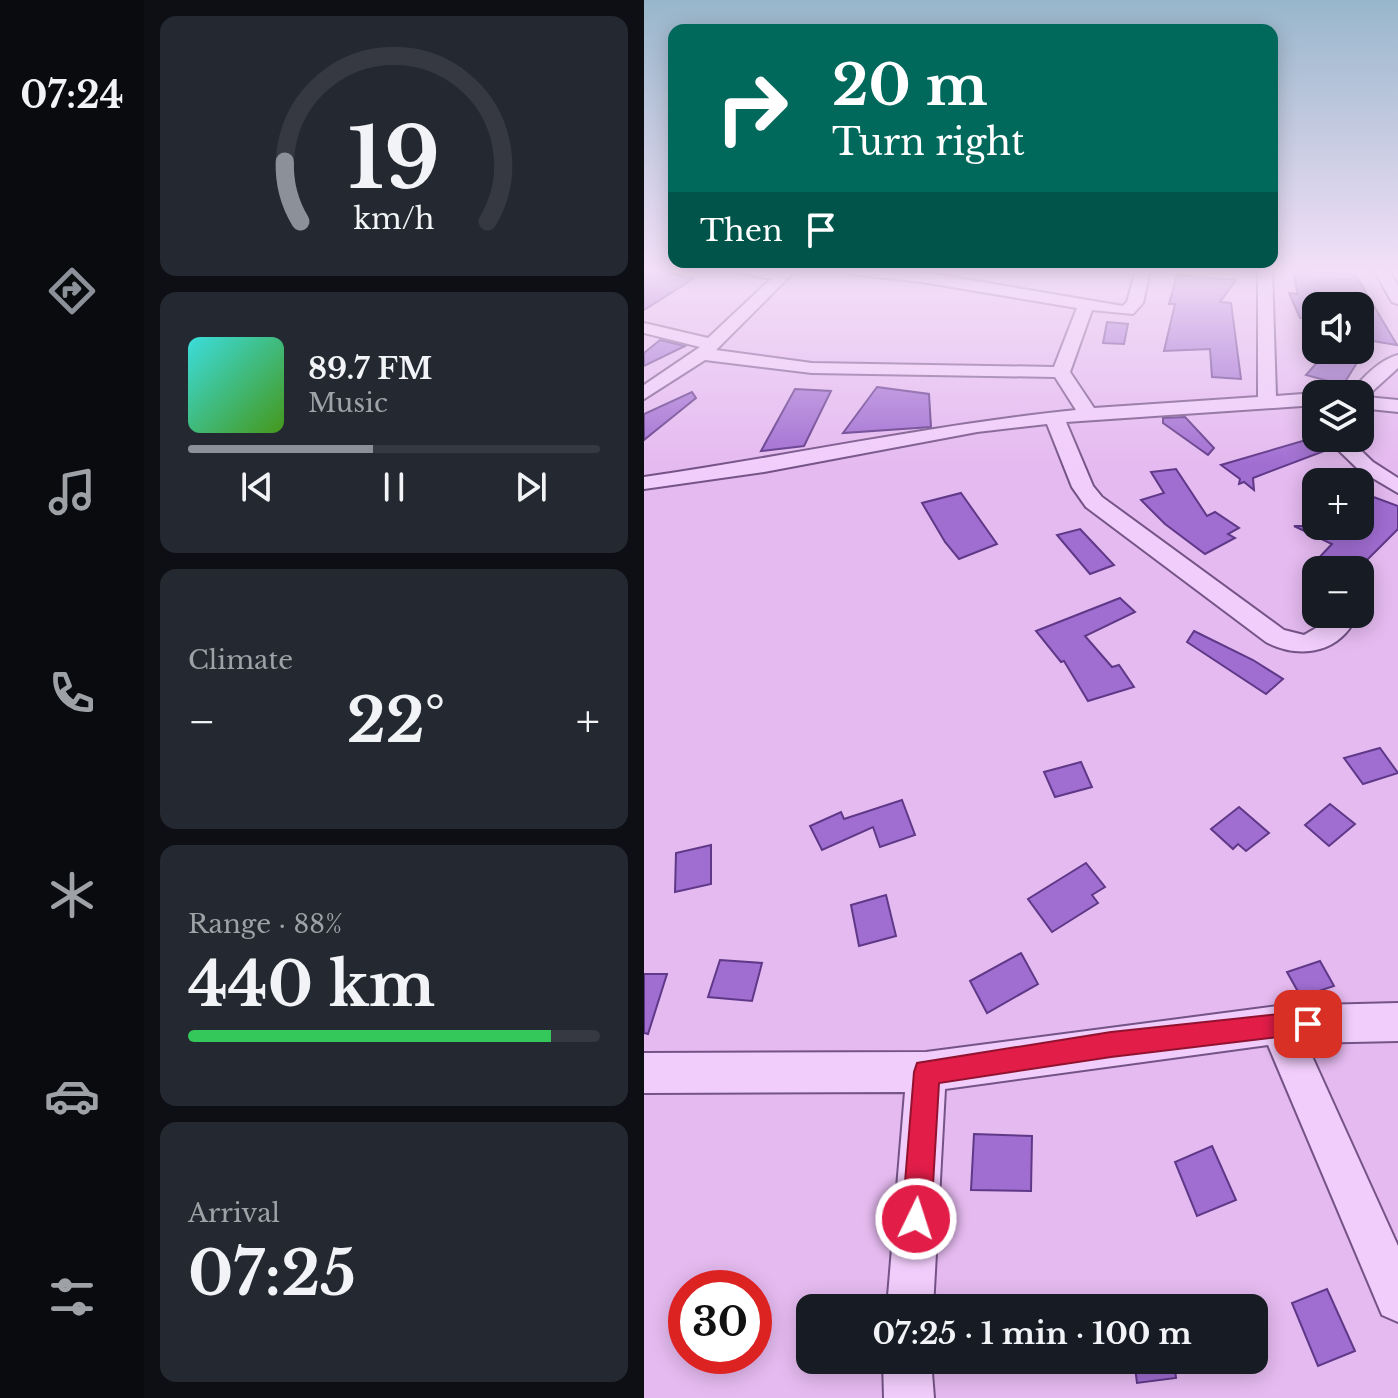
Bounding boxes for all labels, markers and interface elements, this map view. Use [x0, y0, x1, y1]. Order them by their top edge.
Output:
text: 20 m [832, 51, 988, 120]
icon: right [700, 56, 804, 160]
text: 07:24 [20, 73, 124, 118]
text: 19 [348, 107, 440, 210]
text: Turn right [832, 120, 1025, 165]
text: km/h [353, 201, 435, 237]
icon: arrive [799, 208, 843, 252]
text: Then [700, 212, 783, 249]
icon: directions [44, 263, 100, 319]
map controls [1302, 292, 1374, 628]
button: sound [1302, 292, 1374, 364]
text: 89.7 FM [308, 350, 432, 387]
button: layers [1302, 380, 1374, 452]
text: Music [308, 387, 388, 419]
icon: music [44, 464, 100, 520]
icon: previous [235, 465, 279, 509]
icon: pause [372, 465, 416, 509]
icon: next [509, 465, 553, 509]
button: + [1302, 468, 1374, 540]
button: − [1302, 556, 1374, 628]
text: Climate [188, 644, 293, 676]
icon: phone [44, 665, 100, 721]
text: 22° [347, 684, 445, 758]
text: − [188, 694, 216, 749]
text: + [576, 694, 600, 749]
icon: climate [44, 867, 100, 923]
text: Range · 88% [188, 908, 342, 940]
text: 440 km [188, 948, 435, 1022]
pin [1274, 990, 1342, 1058]
icon: arrive [1286, 1002, 1330, 1046]
icon: car [44, 1068, 100, 1124]
position arrow [874, 1177, 958, 1261]
text: Arrival [188, 1197, 280, 1229]
text: 07:25 [188, 1237, 356, 1311]
icon: filters [44, 1269, 100, 1325]
speed limit sign: 30 [668, 1270, 772, 1374]
text: 07:25 · 1 min · 100 m [872, 1315, 1192, 1352]

